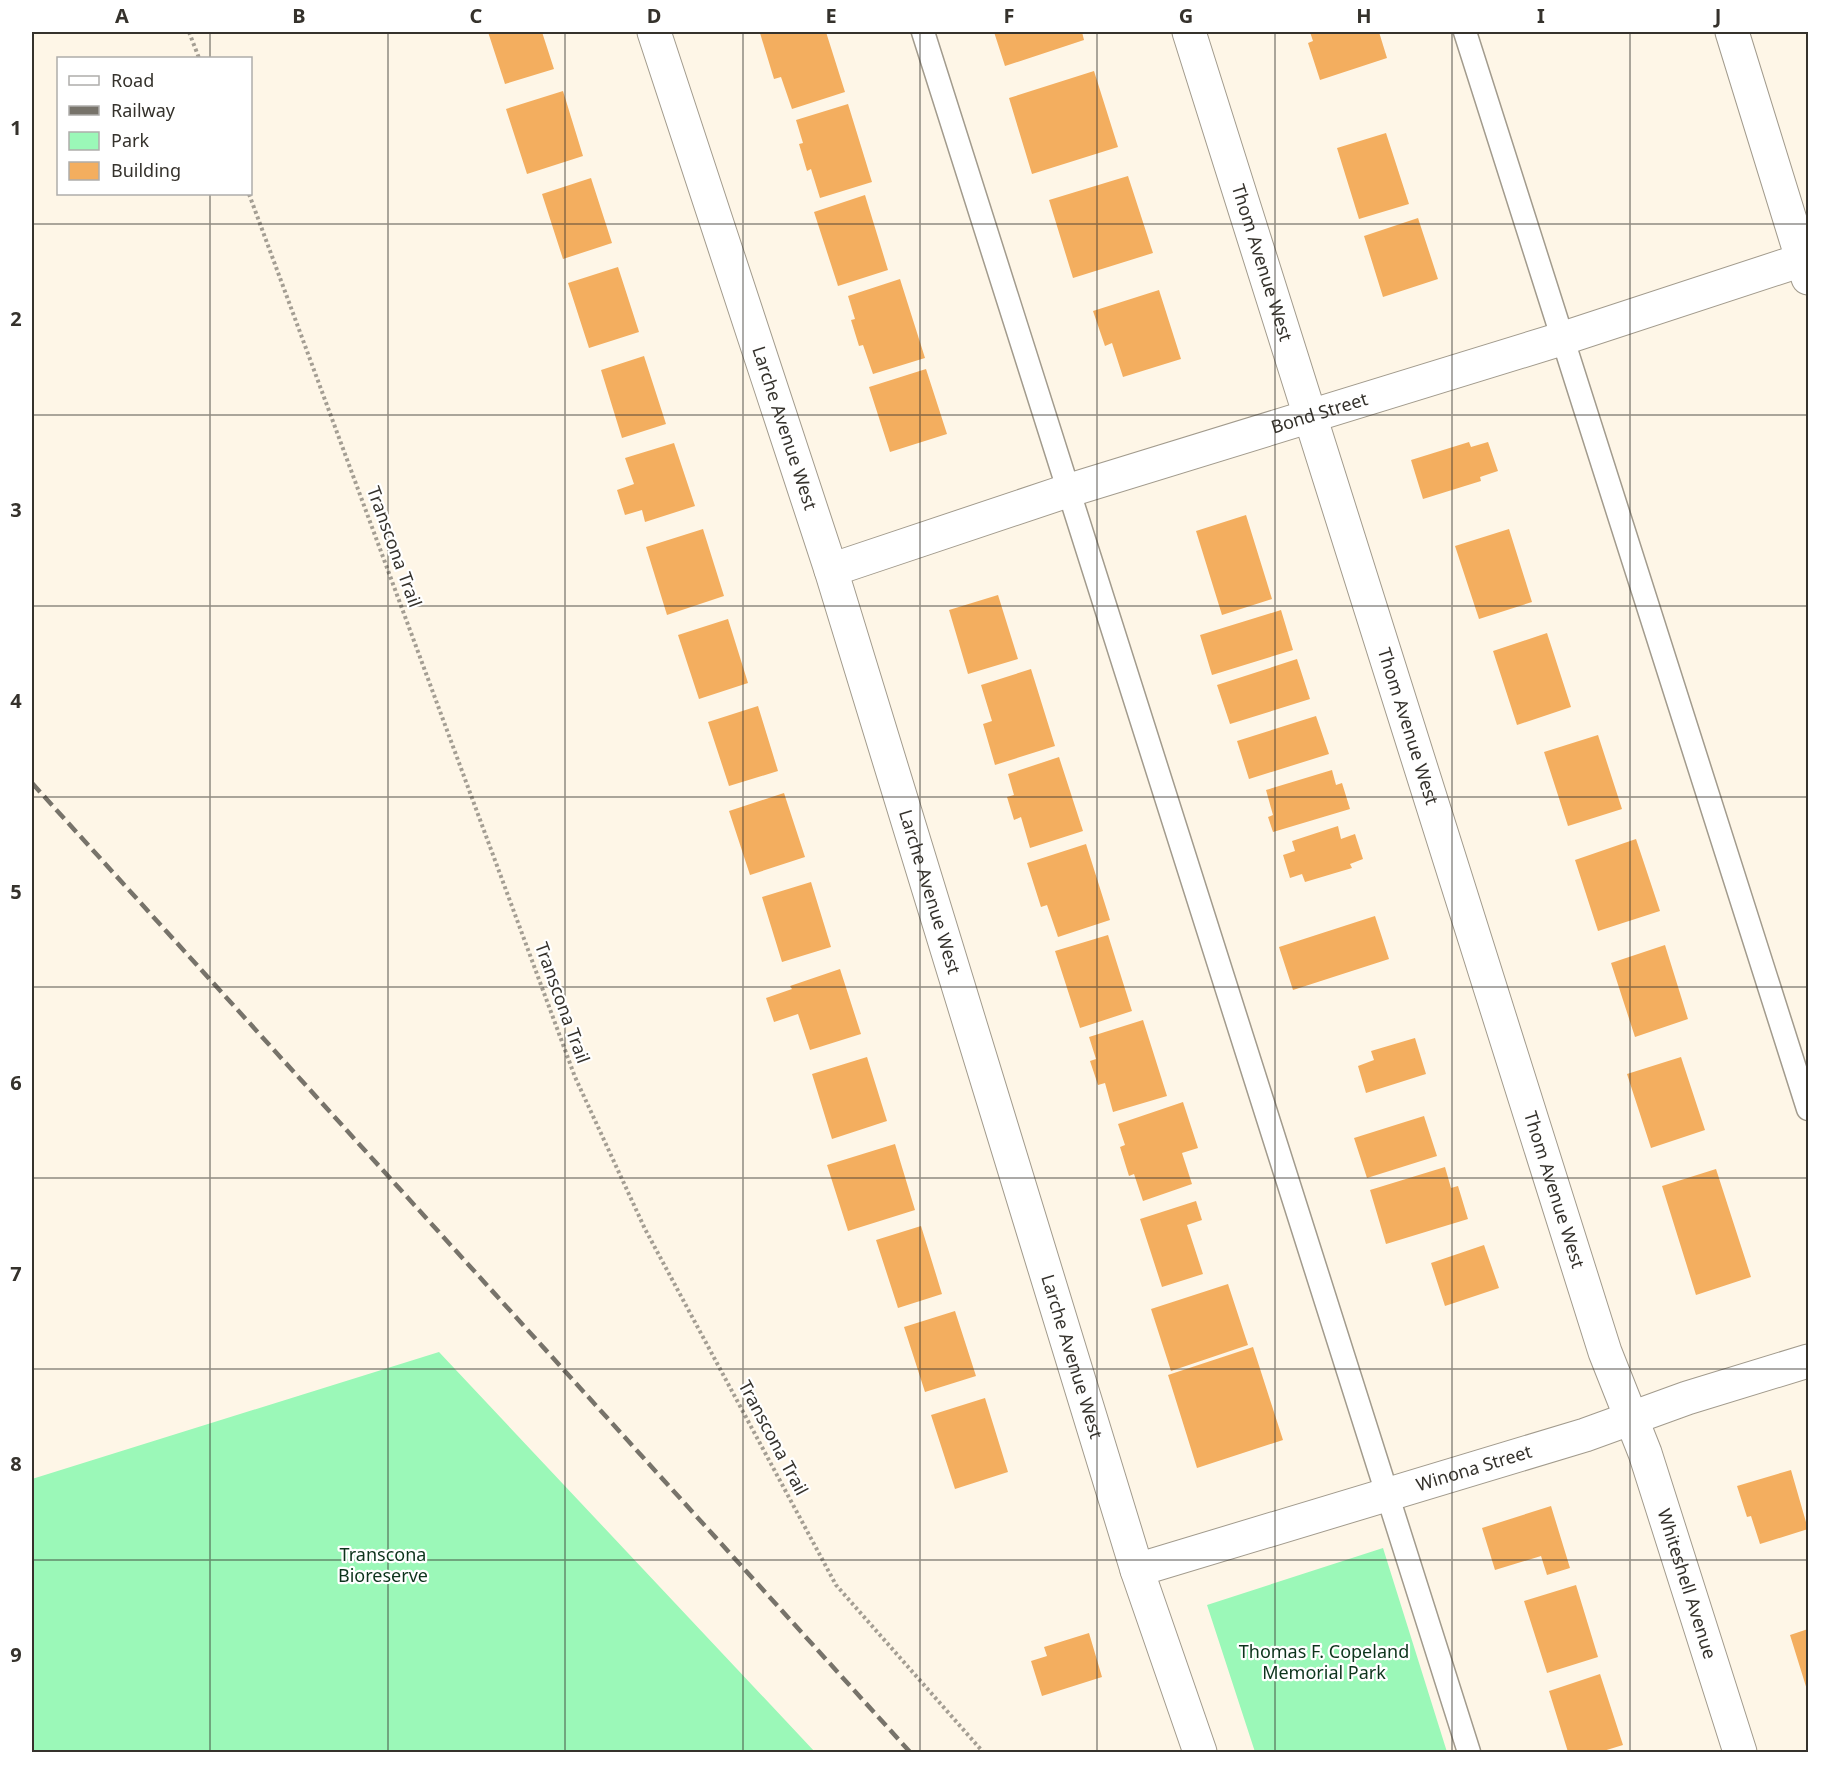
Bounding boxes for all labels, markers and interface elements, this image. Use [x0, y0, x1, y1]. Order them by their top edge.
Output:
text: A [115, 2, 129, 29]
text: B [292, 2, 306, 29]
text: C [470, 2, 483, 29]
text: D [647, 2, 661, 29]
text: E [825, 2, 837, 29]
text: F [1004, 2, 1014, 29]
text: G [1179, 2, 1193, 29]
text: H [1356, 2, 1372, 29]
text: I [1537, 2, 1545, 29]
text: J [1713, 2, 1721, 29]
legend [57, 57, 252, 195]
text: Road [111, 68, 154, 92]
text: Railway [111, 98, 176, 122]
text: 1 [10, 114, 22, 141]
text: Park [111, 128, 149, 152]
text: Building [111, 158, 181, 182]
street label: Thom Avenue West [1227, 181, 1299, 344]
text: 2 [10, 305, 22, 332]
street label: Larche Avenue West [747, 343, 824, 513]
street label: Bond Street [1268, 386, 1371, 439]
street label: Transcona Trail [362, 483, 428, 610]
text: 3 [10, 496, 22, 523]
street label: Thom Avenue West [1373, 645, 1445, 808]
text: 4 [10, 687, 22, 714]
street label: Larche Avenue West [894, 806, 967, 977]
text: 5 [10, 878, 22, 905]
street label: Transcona Trail [530, 939, 596, 1066]
text: 6 [10, 1069, 22, 1096]
street label: Thom Avenue West [1519, 1108, 1591, 1271]
text: 7 [10, 1260, 22, 1287]
street label: Larche Avenue West [1036, 1271, 1109, 1442]
street label: Transcona Trail [733, 1376, 814, 1499]
street label: Winona Street [1413, 1439, 1535, 1496]
text: 8 [10, 1450, 22, 1477]
street label: Whiteshell Avenue [1652, 1505, 1723, 1662]
park label: Transcona Bioreserve [338, 1542, 428, 1587]
park label: Thomas F. Copeland Memorial Park [1239, 1639, 1409, 1684]
text: 9 [10, 1641, 22, 1668]

